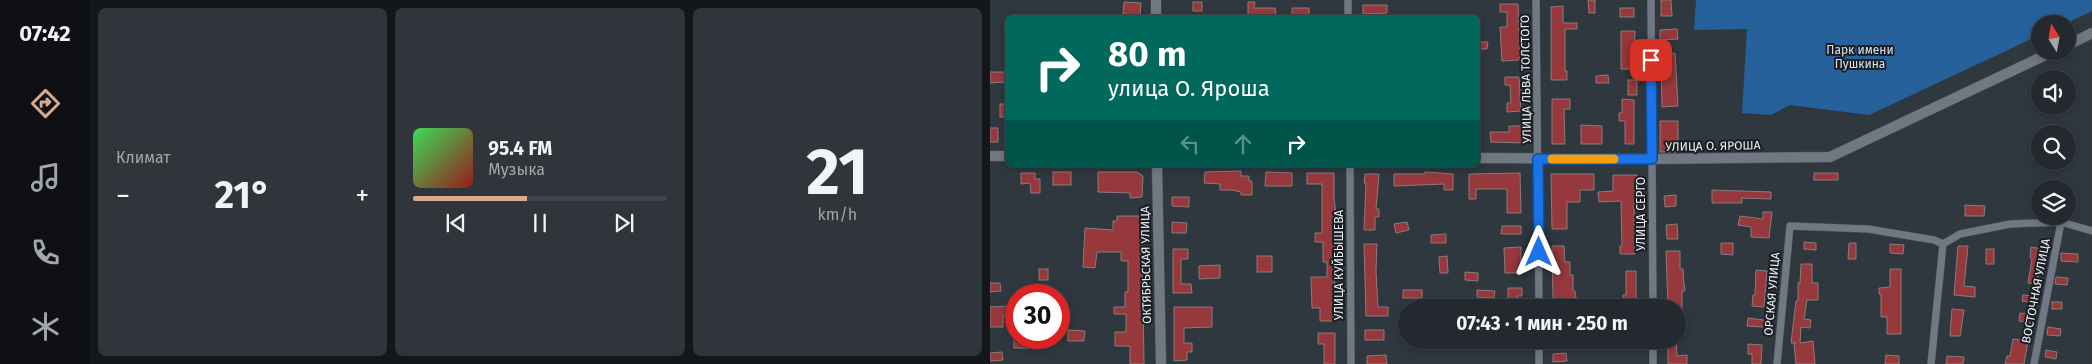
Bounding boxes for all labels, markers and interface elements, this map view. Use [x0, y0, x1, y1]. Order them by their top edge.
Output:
street label: УЛИЦА ЛЬВА ТОЛСТОГО [1518, 15, 1534, 143]
north arrow [2031, 15, 2076, 60]
map controls [2031, 15, 2076, 225]
text: 07:42 [19, 20, 71, 47]
text: 80 m [1108, 33, 1187, 75]
icon: right [1025, 35, 1090, 100]
pin [1630, 39, 1672, 81]
park label: Парк имени Пушкина [1826, 43, 1894, 71]
icon: arrive [1637, 46, 1665, 74]
button: sound [2031, 70, 2076, 115]
text: улица О. Яроша [1108, 75, 1270, 102]
icon: directions [28, 86, 63, 121]
button: search [2031, 125, 2076, 170]
icon: left [1176, 130, 1204, 158]
icon: ahead [1229, 130, 1257, 158]
icon: right [1282, 130, 1310, 158]
text: 21 [806, 133, 869, 211]
text: 95.4 FM [488, 137, 552, 160]
street label: УЛИЦА О. ЯРОША [1665, 138, 1761, 154]
text: Климат [116, 148, 171, 167]
icon: music [28, 160, 63, 195]
text: Музыка [488, 160, 545, 179]
text: 21° [215, 172, 271, 218]
street label: УЛИЦА СЕРГО [1634, 177, 1648, 251]
text: − [116, 179, 130, 212]
text: + [355, 179, 369, 212]
button: layers [2031, 180, 2076, 225]
text: km/h [818, 205, 857, 224]
street label: ОКТЯБРЬСКАЯ УЛИЦА [1138, 206, 1154, 324]
icon: previous [442, 209, 470, 237]
icon: pause [526, 209, 554, 237]
icon: next [610, 209, 638, 237]
street label: УЛИЦА КУЙБЫШЕВА [1331, 210, 1346, 320]
position arrow [1512, 225, 1564, 277]
icon: phone [28, 235, 63, 270]
street label: ВОСТОЧНАЯ УЛИЦА [2019, 237, 2053, 345]
street label: ОРСКАЯ УЛИЦА [1761, 252, 1783, 336]
speed limit sign: 30 [1005, 284, 1070, 349]
icon: climate [28, 309, 63, 344]
text: 07:43 · 1 мин · 250 m [1456, 312, 1628, 335]

